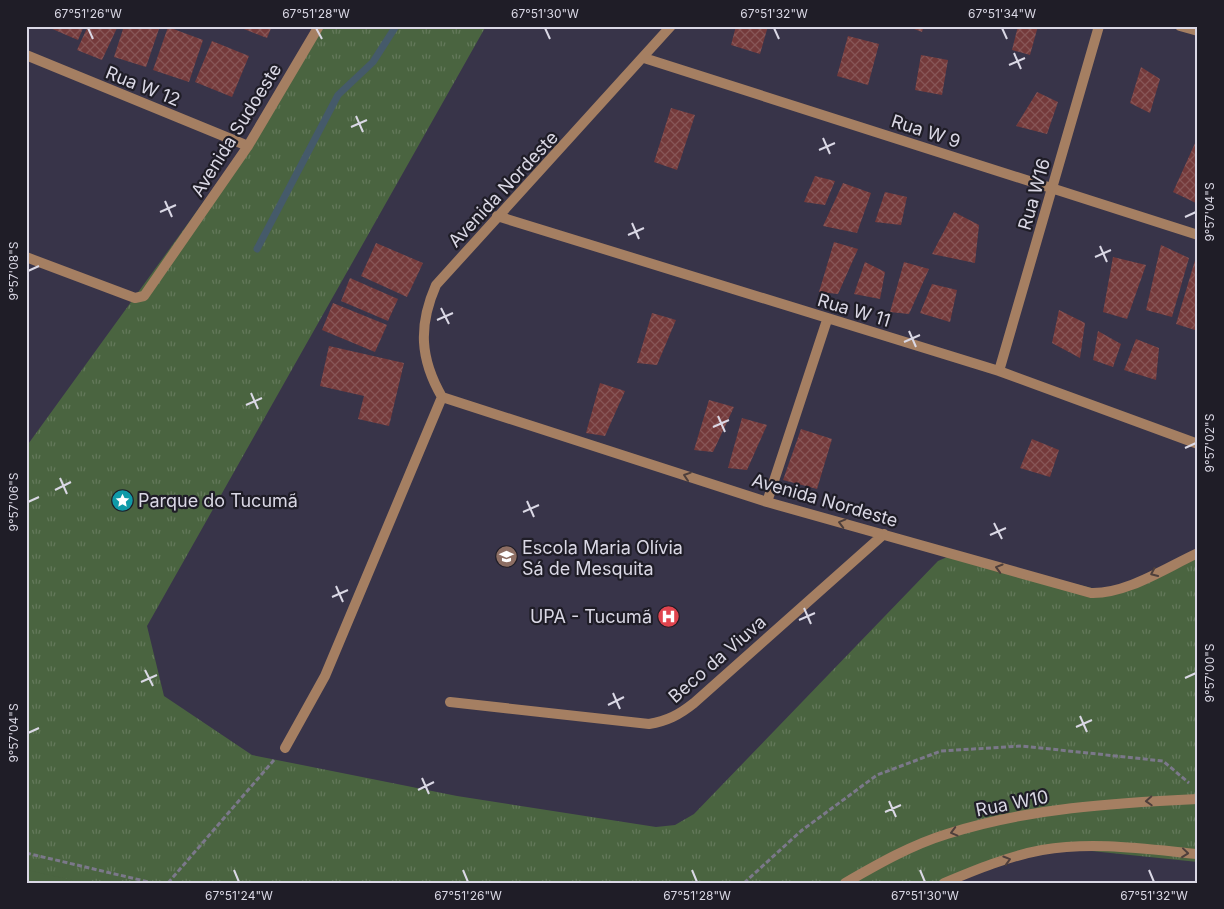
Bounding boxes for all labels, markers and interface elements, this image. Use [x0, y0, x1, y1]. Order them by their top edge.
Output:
text: 67°51'26"W [54, 6, 122, 21]
text: 67°51'28"W [282, 6, 350, 21]
text: 67°51'30"W [511, 6, 579, 21]
text: 67°51'32"W [740, 6, 808, 21]
text: 67°51'34"W [968, 6, 1036, 21]
street label: Avenida Sudoeste [187, 60, 285, 200]
street label: Rua W 12 [103, 62, 183, 110]
street label: Rua W 9 [889, 110, 963, 152]
street label: Avenida Nordeste [444, 127, 562, 251]
street label: Rua W16 [1014, 156, 1054, 232]
text: 9°57'04"S [1202, 182, 1217, 242]
text: 9°57'08"S [6, 241, 21, 300]
street label: Rua W 11 [815, 289, 893, 331]
text: 9°57'02"S [1202, 413, 1217, 472]
street label: Avenida Nordeste [750, 469, 900, 531]
text: 9°57'06"S [6, 472, 21, 531]
one-way arrow [683, 472, 691, 482]
place icon: Parque do Tucumã [110, 488, 134, 512]
place label: Parque do Tucumã [138, 490, 298, 511]
one-way arrow [839, 518, 847, 528]
place label: Escola Maria Olívia Sá de Mesquita [522, 537, 683, 579]
school or university icon: Escola Maria Olívia Sá de Mesquita [494, 545, 518, 569]
one-way arrow [995, 563, 1003, 573]
one-way arrow [1150, 567, 1159, 578]
hospital icon: UPA - Tucumã [656, 604, 680, 628]
place label: UPA - Tucumã [530, 606, 652, 627]
street label: Beco da Viuva [664, 611, 770, 707]
text: 9°57'00"S [1202, 643, 1217, 703]
text: 9°57'04"S [6, 703, 21, 763]
street label: Rua W10 [974, 786, 1050, 820]
one-way arrow [1145, 796, 1153, 807]
one-way arrow [951, 826, 959, 836]
one-way arrow [1181, 847, 1189, 858]
one-way arrow [1002, 855, 1010, 865]
text: 67°51'24"W [205, 888, 273, 903]
text: 67°51'26"W [434, 888, 502, 903]
text: 67°51'28"W [663, 888, 731, 903]
text: 67°51'30"W [891, 888, 959, 903]
text: 67°51'32"W [1120, 888, 1188, 903]

